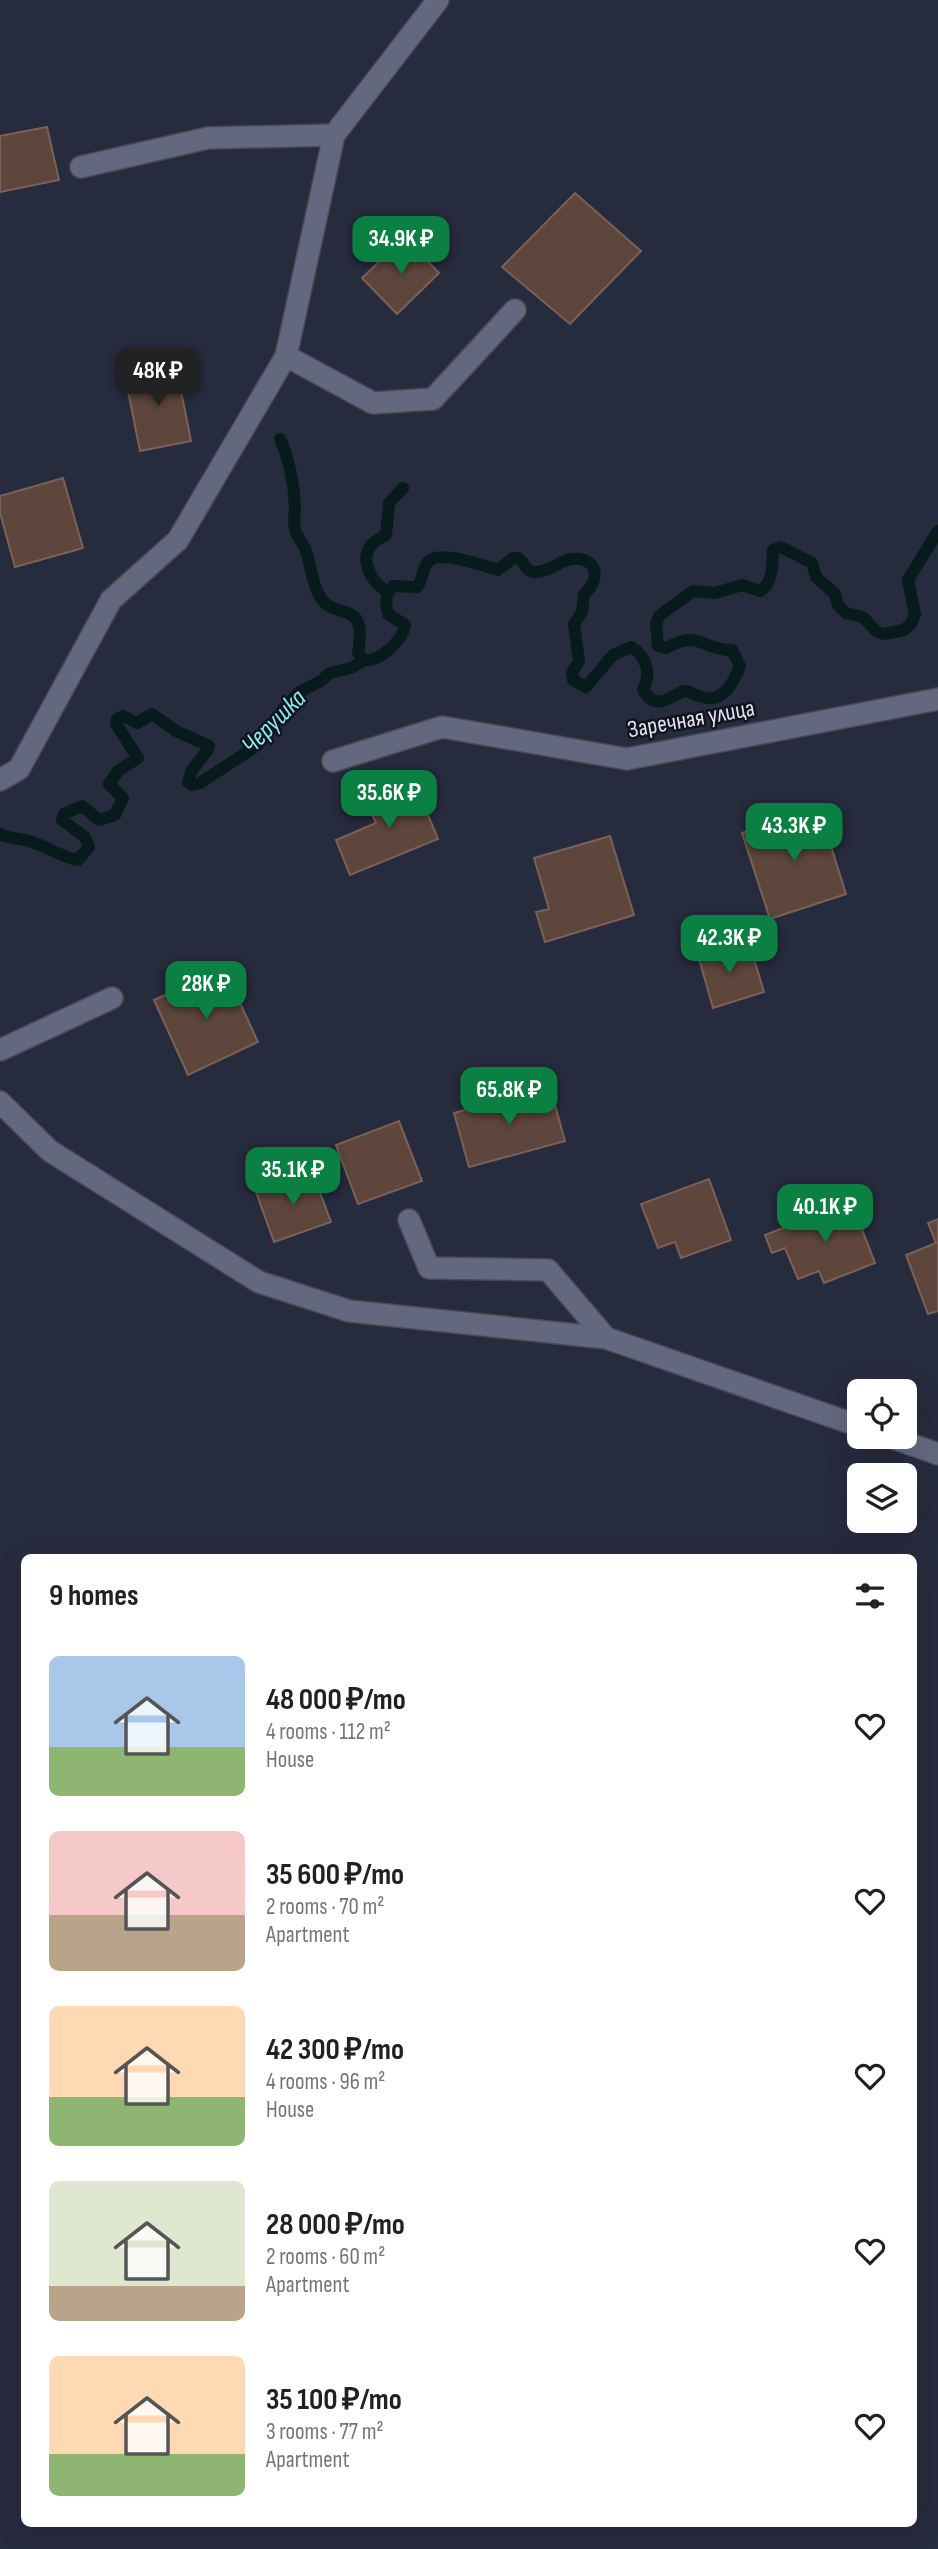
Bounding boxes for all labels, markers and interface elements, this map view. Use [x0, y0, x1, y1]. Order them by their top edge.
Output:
pin: 34.9K ₽ [336, 216, 466, 276]
text: 34.9K ₽ [368, 225, 434, 253]
pin: 48K ₽ [109, 348, 207, 408]
text: 48K ₽ [133, 357, 183, 385]
water label: Черушка [235, 683, 313, 761]
street label: Заречная улица [625, 694, 757, 744]
pin: 35.6K ₽ [324, 770, 454, 830]
text: 35.6K ₽ [357, 779, 421, 807]
pin: 43.3K ₽ [729, 804, 859, 863]
text: 43.3K ₽ [762, 812, 826, 840]
pin: 42.3K ₽ [664, 916, 794, 975]
text: 42.3K ₽ [697, 924, 761, 952]
pin: 28K ₽ [157, 962, 255, 1021]
text: 28K ₽ [181, 970, 231, 998]
pin: 65.8K ₽ [444, 1068, 574, 1127]
text: 65.8K ₽ [476, 1076, 542, 1104]
pin: 35.1K ₽ [228, 1148, 358, 1207]
text: 35.1K ₽ [261, 1156, 325, 1184]
pin: 40.1K ₽ [760, 1184, 890, 1244]
text: 40.1K ₽ [793, 1193, 857, 1221]
map controls [847, 1379, 917, 1533]
button: locate [847, 1379, 917, 1449]
button: layers [847, 1463, 917, 1533]
icon: filters [851, 1577, 889, 1615]
text: 9 homes [49, 1578, 139, 1614]
text: 48 000 ₽/mo [266, 1682, 406, 1718]
icon: home [105, 1684, 189, 1768]
icon: heart [851, 1707, 889, 1745]
text: 4 rooms · 112 m² [266, 1718, 391, 1746]
text: House [266, 1746, 314, 1774]
text: 35 600 ₽/mo [266, 1857, 404, 1893]
icon: home [105, 1859, 189, 1943]
icon: heart [851, 1882, 889, 1920]
text: 2 rooms · 70 m² [266, 1893, 384, 1921]
text: Apartment [266, 1921, 350, 1949]
text: 42 300 ₽/mo [266, 2032, 404, 2068]
icon: home [105, 2034, 189, 2118]
icon: heart [851, 2057, 889, 2095]
text: 4 rooms · 96 m² [266, 2068, 385, 2096]
text: House [266, 2096, 314, 2124]
text: 28 000 ₽/mo [266, 2207, 405, 2243]
icon: home [105, 2209, 189, 2293]
icon: heart [851, 2232, 889, 2270]
text: 2 rooms · 60 m² [266, 2243, 385, 2271]
text: Apartment [266, 2271, 350, 2299]
text: 35 100 ₽/mo [266, 2382, 402, 2418]
icon: home [105, 2384, 189, 2468]
icon: heart [851, 2407, 889, 2445]
text: 3 rooms · 77 m² [266, 2418, 384, 2446]
text: Apartment [266, 2446, 350, 2474]

